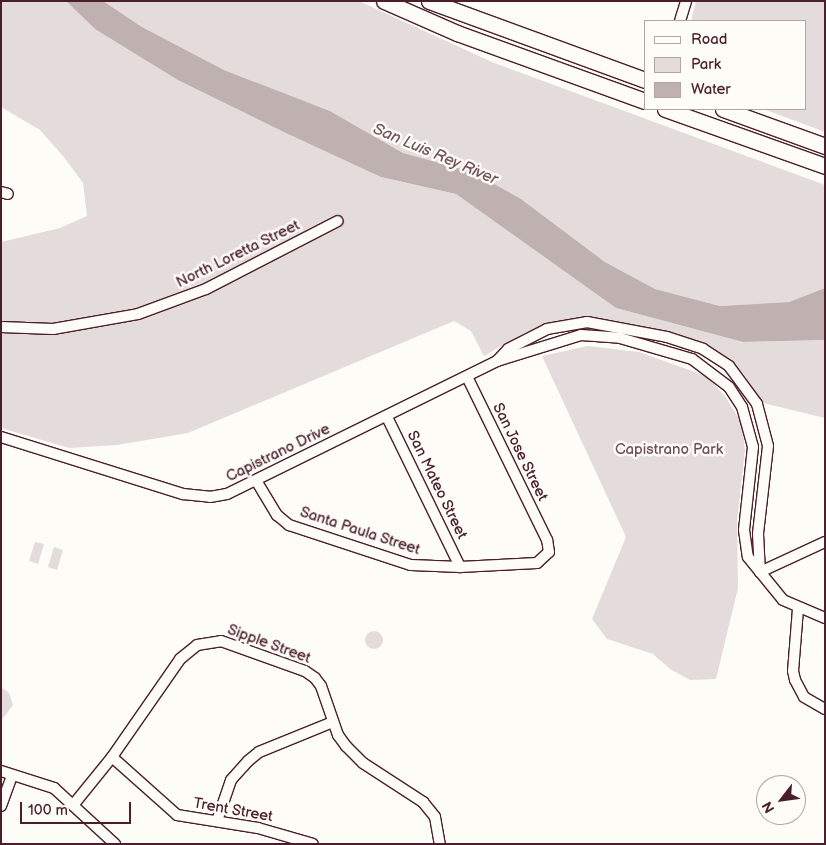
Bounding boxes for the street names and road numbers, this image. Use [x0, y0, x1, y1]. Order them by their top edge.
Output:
street label: North Loretta Street [173, 216, 303, 292]
street label: San Jose Street [488, 400, 552, 504]
street label: Capistrano Drive [223, 420, 333, 486]
street label: San Mateo Street [403, 428, 471, 542]
street label: Santa Paula Street [298, 503, 422, 559]
street label: Sipple Street [225, 621, 313, 667]
street label: Trent Street [192, 794, 274, 826]

